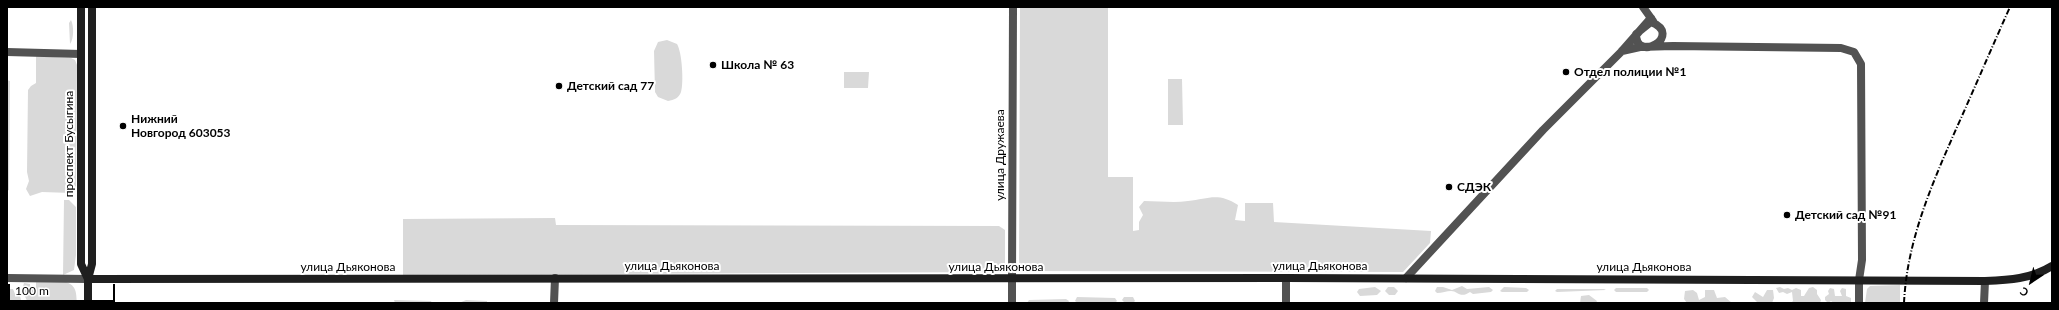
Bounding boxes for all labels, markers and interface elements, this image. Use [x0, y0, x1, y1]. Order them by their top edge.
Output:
place label: Школа № 63 [721, 58, 794, 72]
marker: Школа № 63 [708, 60, 718, 70]
place label: Отдел полиции №1 [1574, 65, 1686, 79]
marker: Отдел полиции №1 [1561, 67, 1571, 77]
place label: Детский сад 77 [567, 79, 654, 93]
marker: Детский сад 77 [554, 81, 564, 91]
street label: проспект Бусыгина [62, 91, 76, 197]
street label: улица Дружаева [993, 109, 1007, 201]
place label: Нижний Новгород 603053 [131, 112, 231, 140]
marker: Нижний Новгород 603053 [118, 121, 128, 131]
place label: СДЭК [1457, 180, 1491, 194]
marker: СДЭК [1444, 182, 1454, 192]
place label: Детский сад №91 [1795, 208, 1896, 222]
marker: Детский сад №91 [1782, 210, 1792, 220]
street label: улица Дьяконова [624, 259, 720, 273]
street label: улица Дьяконова [1272, 259, 1368, 273]
street label: улица Дьяконова [300, 260, 396, 274]
street label: улица Дьяконова [948, 260, 1044, 274]
street label: улица Дьяконова [1596, 260, 1692, 274]
north arrow [2011, 262, 2051, 302]
scale bar [10, 276, 117, 302]
text: 100 m [15, 283, 49, 298]
text: С [2017, 285, 2031, 300]

